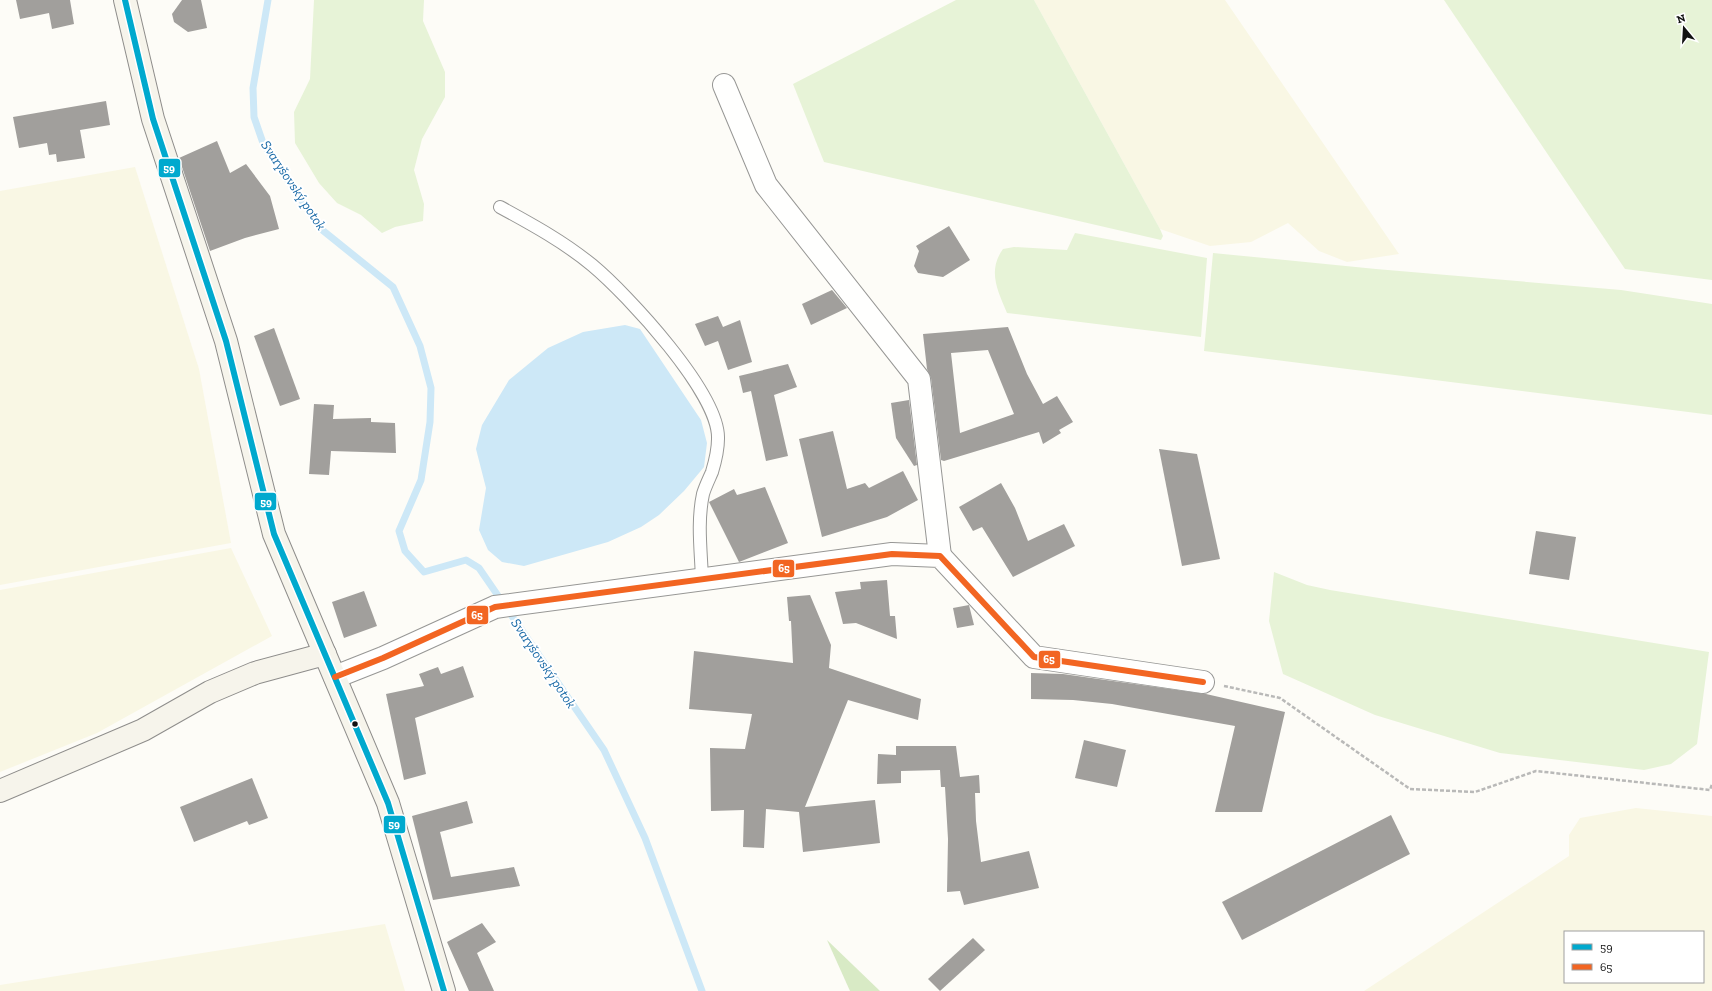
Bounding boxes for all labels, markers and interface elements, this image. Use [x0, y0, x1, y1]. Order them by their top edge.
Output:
north arrow [1664, 8, 1704, 48]
text: N [1675, 11, 1688, 26]
water label: Svaryšovský potok [257, 137, 330, 233]
line badge: 59 [158, 158, 181, 178]
text: 59 [163, 162, 175, 175]
line badge: 59 [254, 492, 277, 511]
text: 59 [260, 496, 272, 509]
line badge: 65 [772, 559, 795, 578]
text: 65 [778, 562, 790, 575]
line badge: 65 [466, 605, 489, 625]
text: 65 [471, 609, 483, 622]
water label: Svaryšovský potok [507, 615, 580, 711]
line badge: 65 [1038, 650, 1061, 669]
text: 65 [1043, 653, 1055, 666]
unlabelled marker [350, 719, 360, 729]
line badge: 59 [383, 815, 406, 834]
text: 59 [388, 818, 400, 831]
legend [1564, 931, 1704, 983]
text: 59 [1600, 940, 1613, 954]
text: 65 [1600, 960, 1613, 974]

